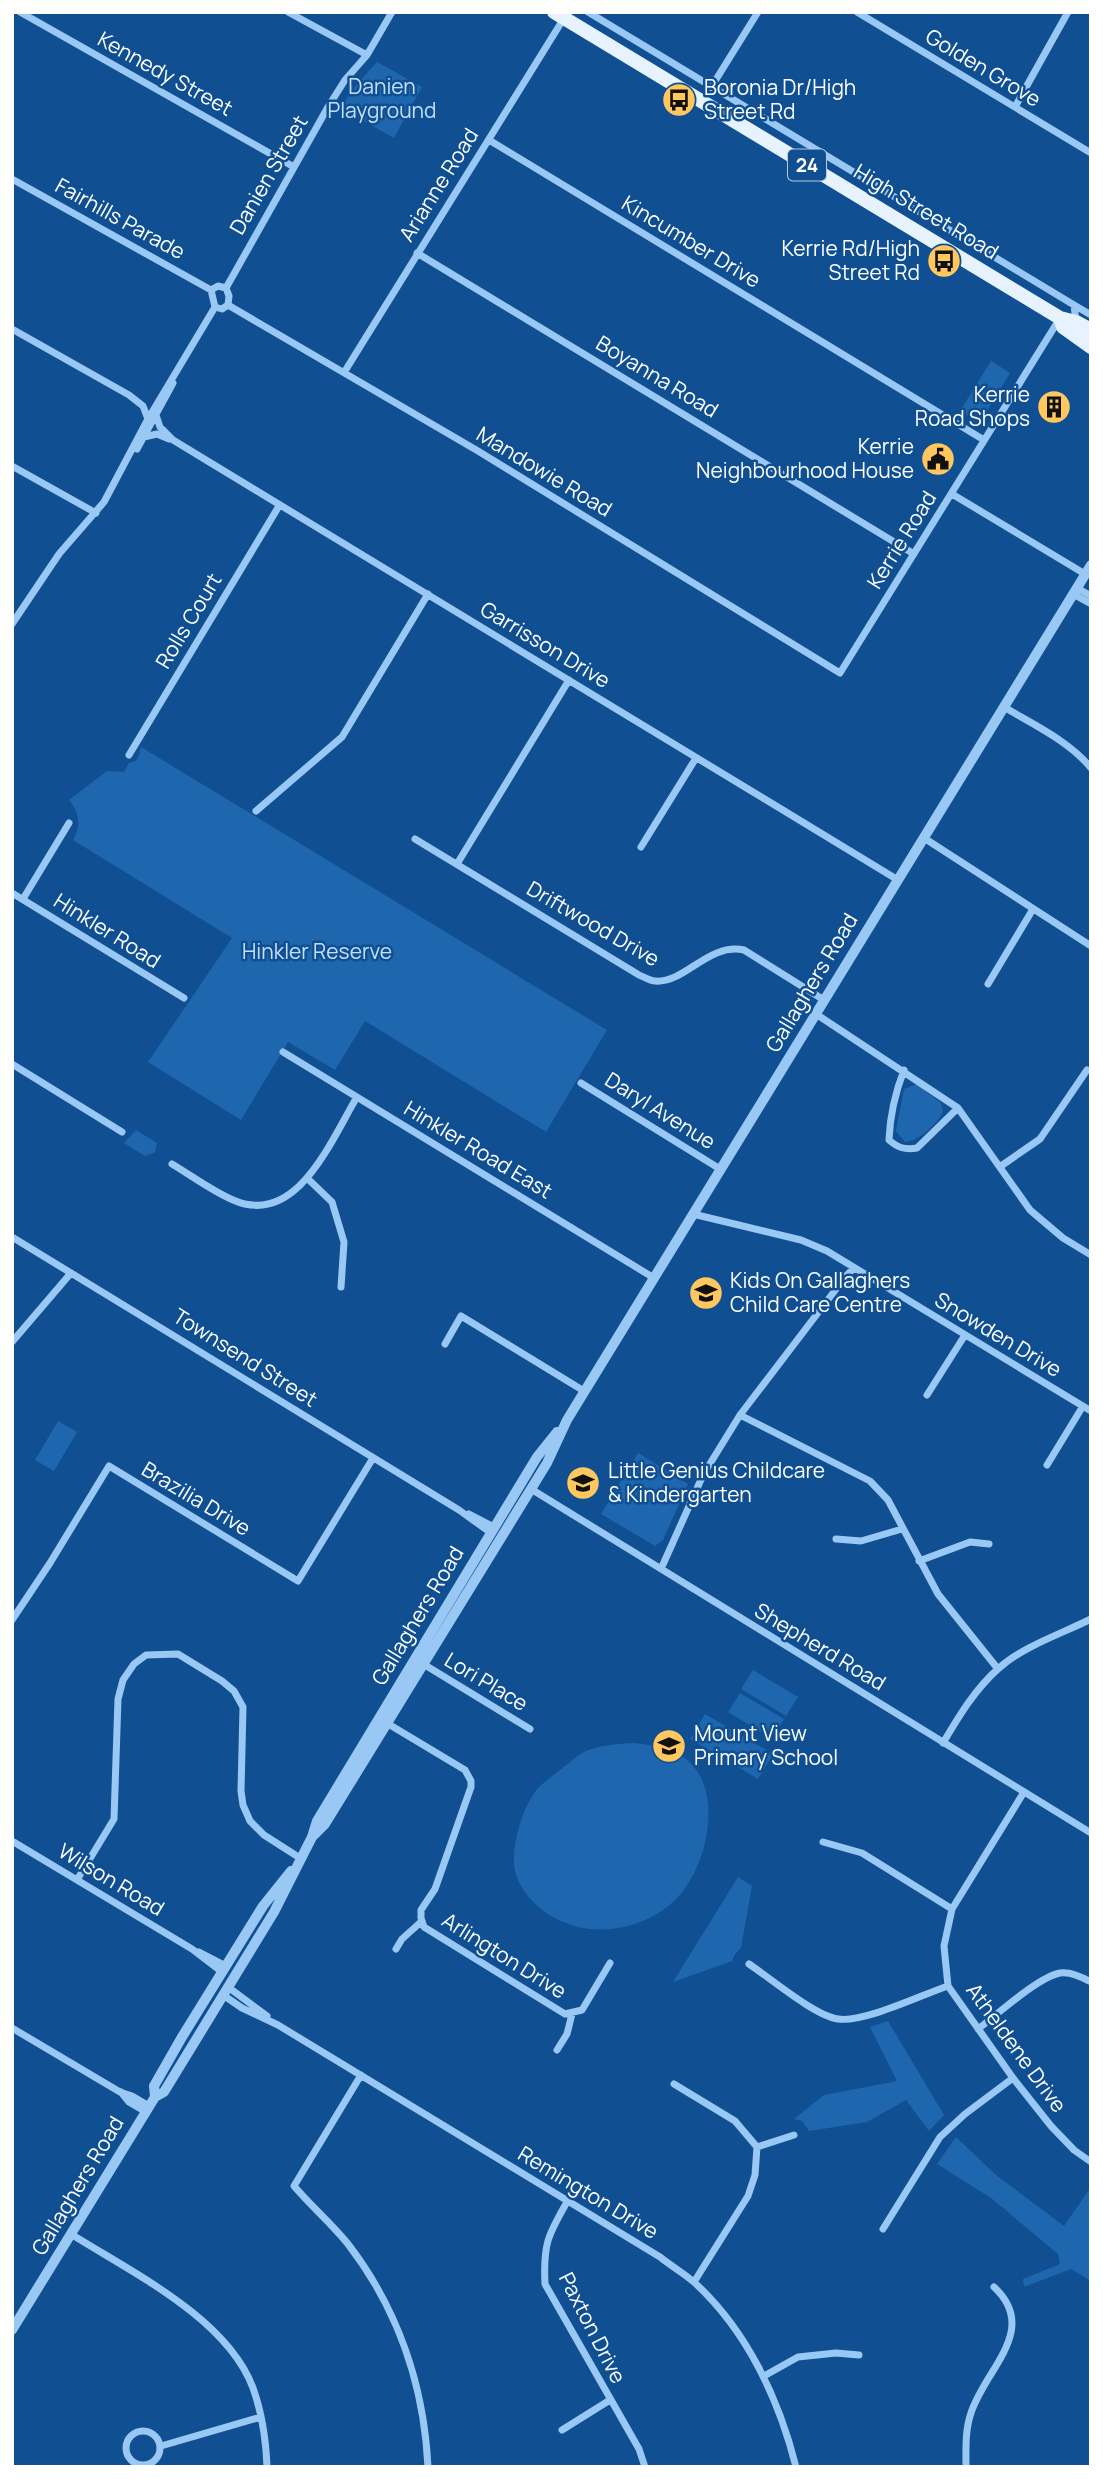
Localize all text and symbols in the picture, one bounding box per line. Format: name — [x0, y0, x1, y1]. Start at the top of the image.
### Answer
street label: Golden Grove — [921, 22, 1046, 113]
street label: Kennedy Street — [93, 24, 238, 122]
park label: Danien Playground — [328, 72, 436, 124]
place label: Boronia Dr/High Street Rd — [704, 73, 856, 125]
bus stop icon: Boronia Dr/High Street Rd — [660, 81, 698, 119]
street label: Danien Street — [223, 110, 314, 239]
street label: Arianne Road — [392, 123, 484, 246]
road number: 24 — [788, 150, 826, 181]
street label: High Street Road — [849, 157, 1004, 265]
street label: Fairhills Parade — [51, 171, 190, 265]
street label: Kincumber Drive — [617, 189, 766, 294]
place label: Kerrie Rd/High Street Rd — [782, 234, 920, 286]
bus stop icon: Kerrie Rd/High Street Rd — [925, 242, 963, 280]
street label: Boyanna Road — [591, 329, 724, 424]
place label: Kerrie Road Shops — [915, 380, 1030, 432]
building icon: Kerrie Road Shops — [1035, 388, 1073, 426]
street label: Mandowie Road — [472, 420, 617, 523]
place label: Kerrie Neighbourhood House — [696, 432, 914, 484]
public building icon: Kerrie Neighbourhood House — [919, 440, 957, 478]
street label: Kerrie Road — [860, 485, 942, 594]
street label: Rolls Court — [149, 568, 228, 673]
street label: Garrisson Drive — [475, 594, 616, 694]
street label: Driftwood Drive — [522, 874, 665, 972]
street label: Hinkler Road — [49, 886, 166, 974]
street label: Gallaghers Road — [759, 908, 864, 1057]
park label: Hinkler Reserve — [242, 937, 392, 965]
street label: Daryl Avenue — [600, 1065, 721, 1155]
street label: Hinkler Road East — [399, 1094, 558, 1204]
place label: Kids On Gallaghers Child Care Centre — [730, 1266, 910, 1318]
school or university icon: Kids On Gallaghers Child Care Centre — [687, 1274, 725, 1312]
street label: Snowden Drive — [930, 1285, 1067, 1383]
street label: Townsend Street — [168, 1302, 323, 1413]
street label: Brazilia Drive — [137, 1455, 256, 1542]
place label: Little Genius Childcare & Kindergarten — [608, 1456, 825, 1508]
school or university icon: Little Genius Childcare & Kindergarten — [564, 1464, 602, 1502]
street label: Gallaghers Road — [365, 1541, 470, 1690]
street label: Shepherd Road — [750, 1596, 891, 1696]
street label: Lori Place — [440, 1645, 533, 1717]
place label: Mount View Primary School — [694, 1719, 838, 1771]
school or university icon: Mount View Primary School — [650, 1727, 688, 1765]
street label: Wilson Road — [53, 1837, 170, 1922]
street label: Arlington Drive — [437, 1906, 572, 2005]
street label: Atheldene Drive — [960, 1977, 1073, 2118]
street label: Gallaghers Road — [25, 2111, 130, 2260]
street label: Remington Drive — [513, 2139, 664, 2245]
street label: Paxton Drive — [553, 2267, 633, 2388]

